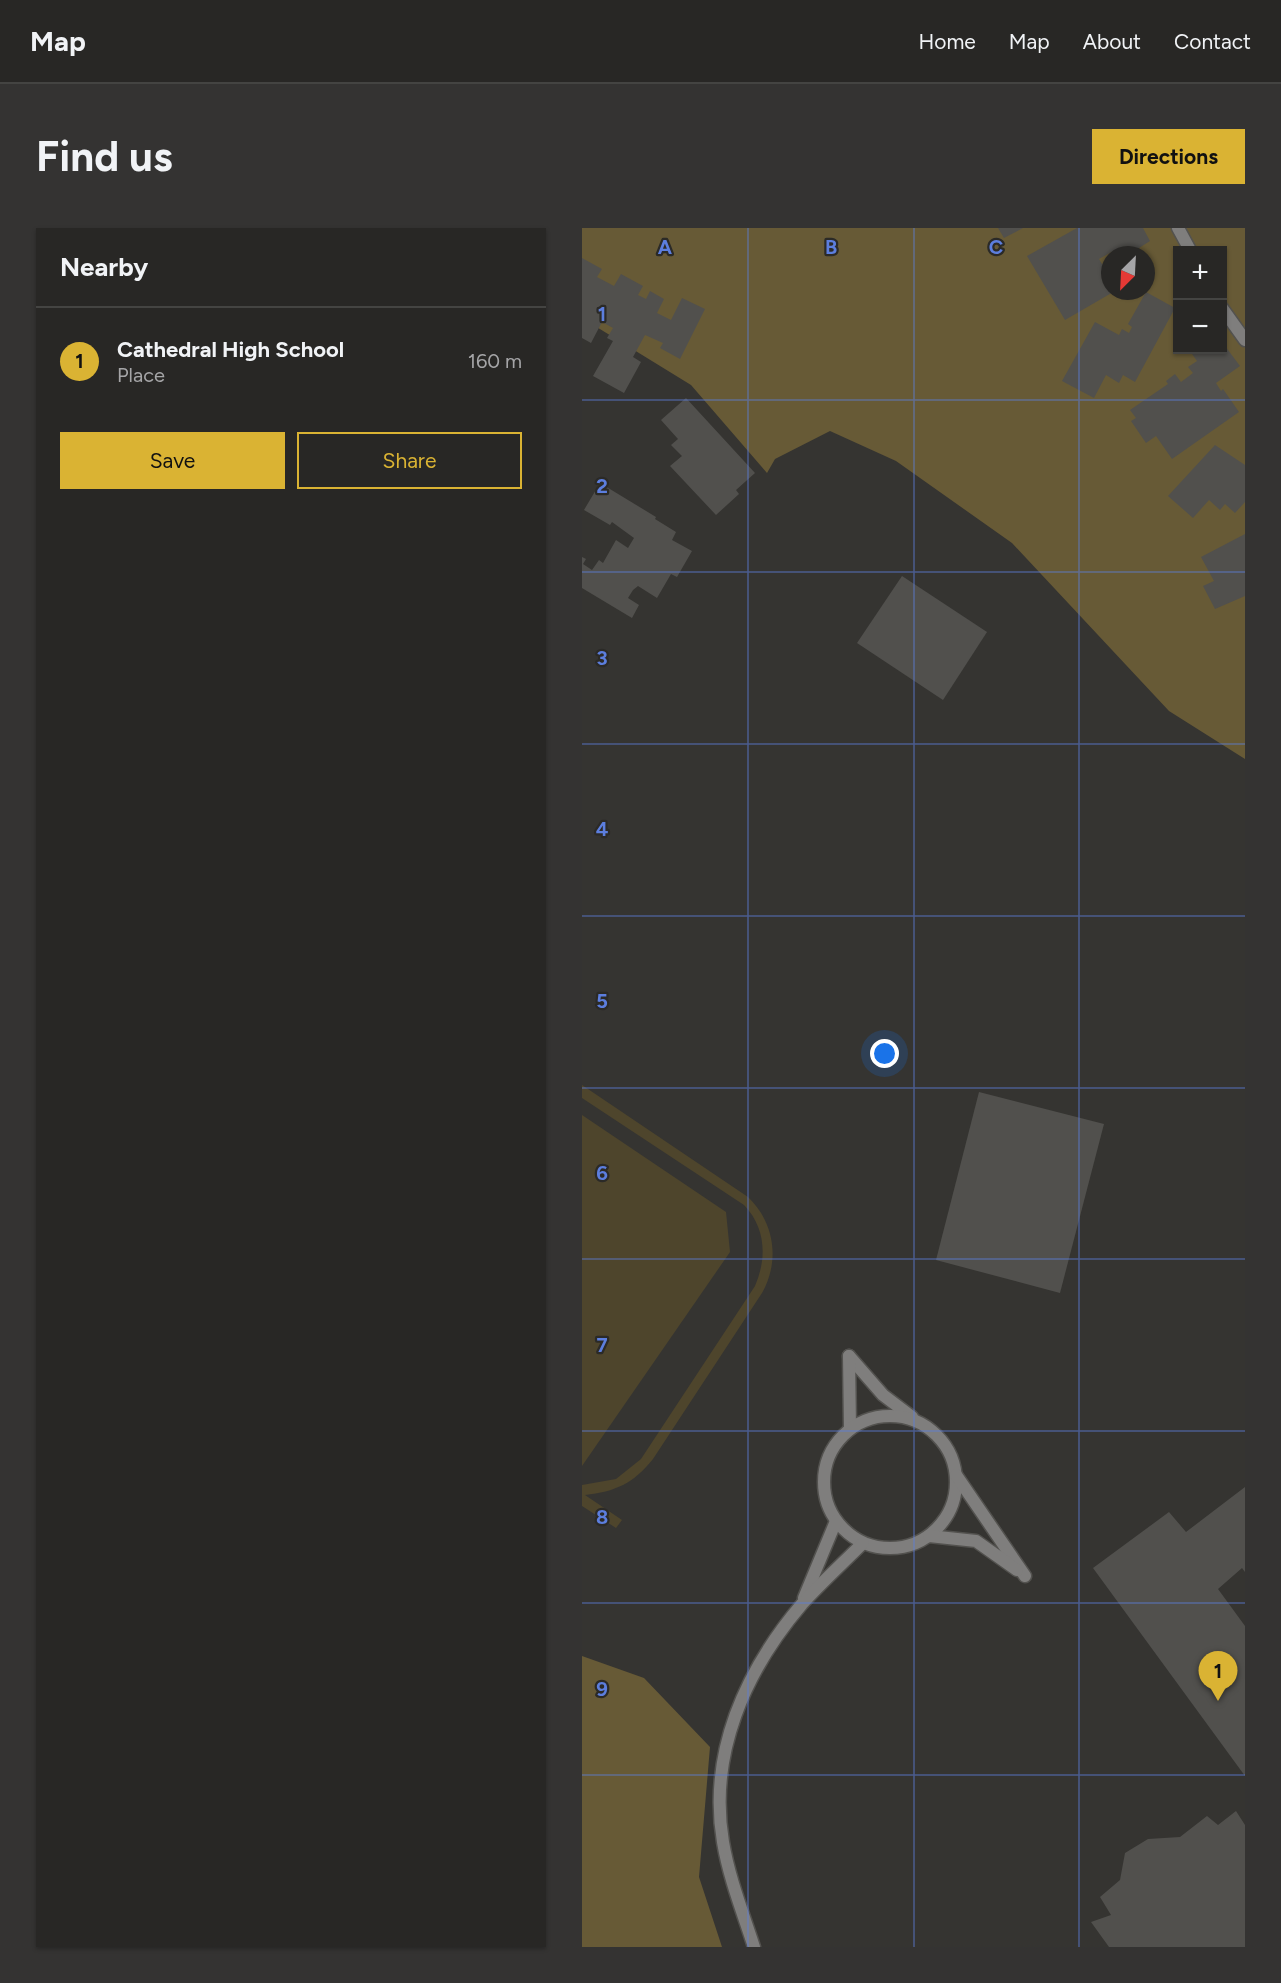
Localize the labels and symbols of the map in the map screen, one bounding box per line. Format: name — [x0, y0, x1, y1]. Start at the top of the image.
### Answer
text: A — [658, 235, 673, 259]
text: B — [825, 235, 837, 259]
text: C — [989, 235, 1003, 259]
north arrow — [1101, 246, 1155, 300]
text: 1 — [598, 302, 606, 326]
text: 2 — [596, 474, 608, 498]
text: 3 — [596, 646, 608, 670]
text: 4 — [596, 817, 609, 841]
text: 5 — [596, 989, 608, 1013]
your location — [870, 1039, 899, 1068]
text: 6 — [596, 1161, 608, 1185]
text: 7 — [596, 1333, 608, 1357]
text: 8 — [596, 1505, 608, 1529]
pin: 1 — [1198, 1652, 1238, 1701]
text: 9 — [596, 1677, 608, 1701]

